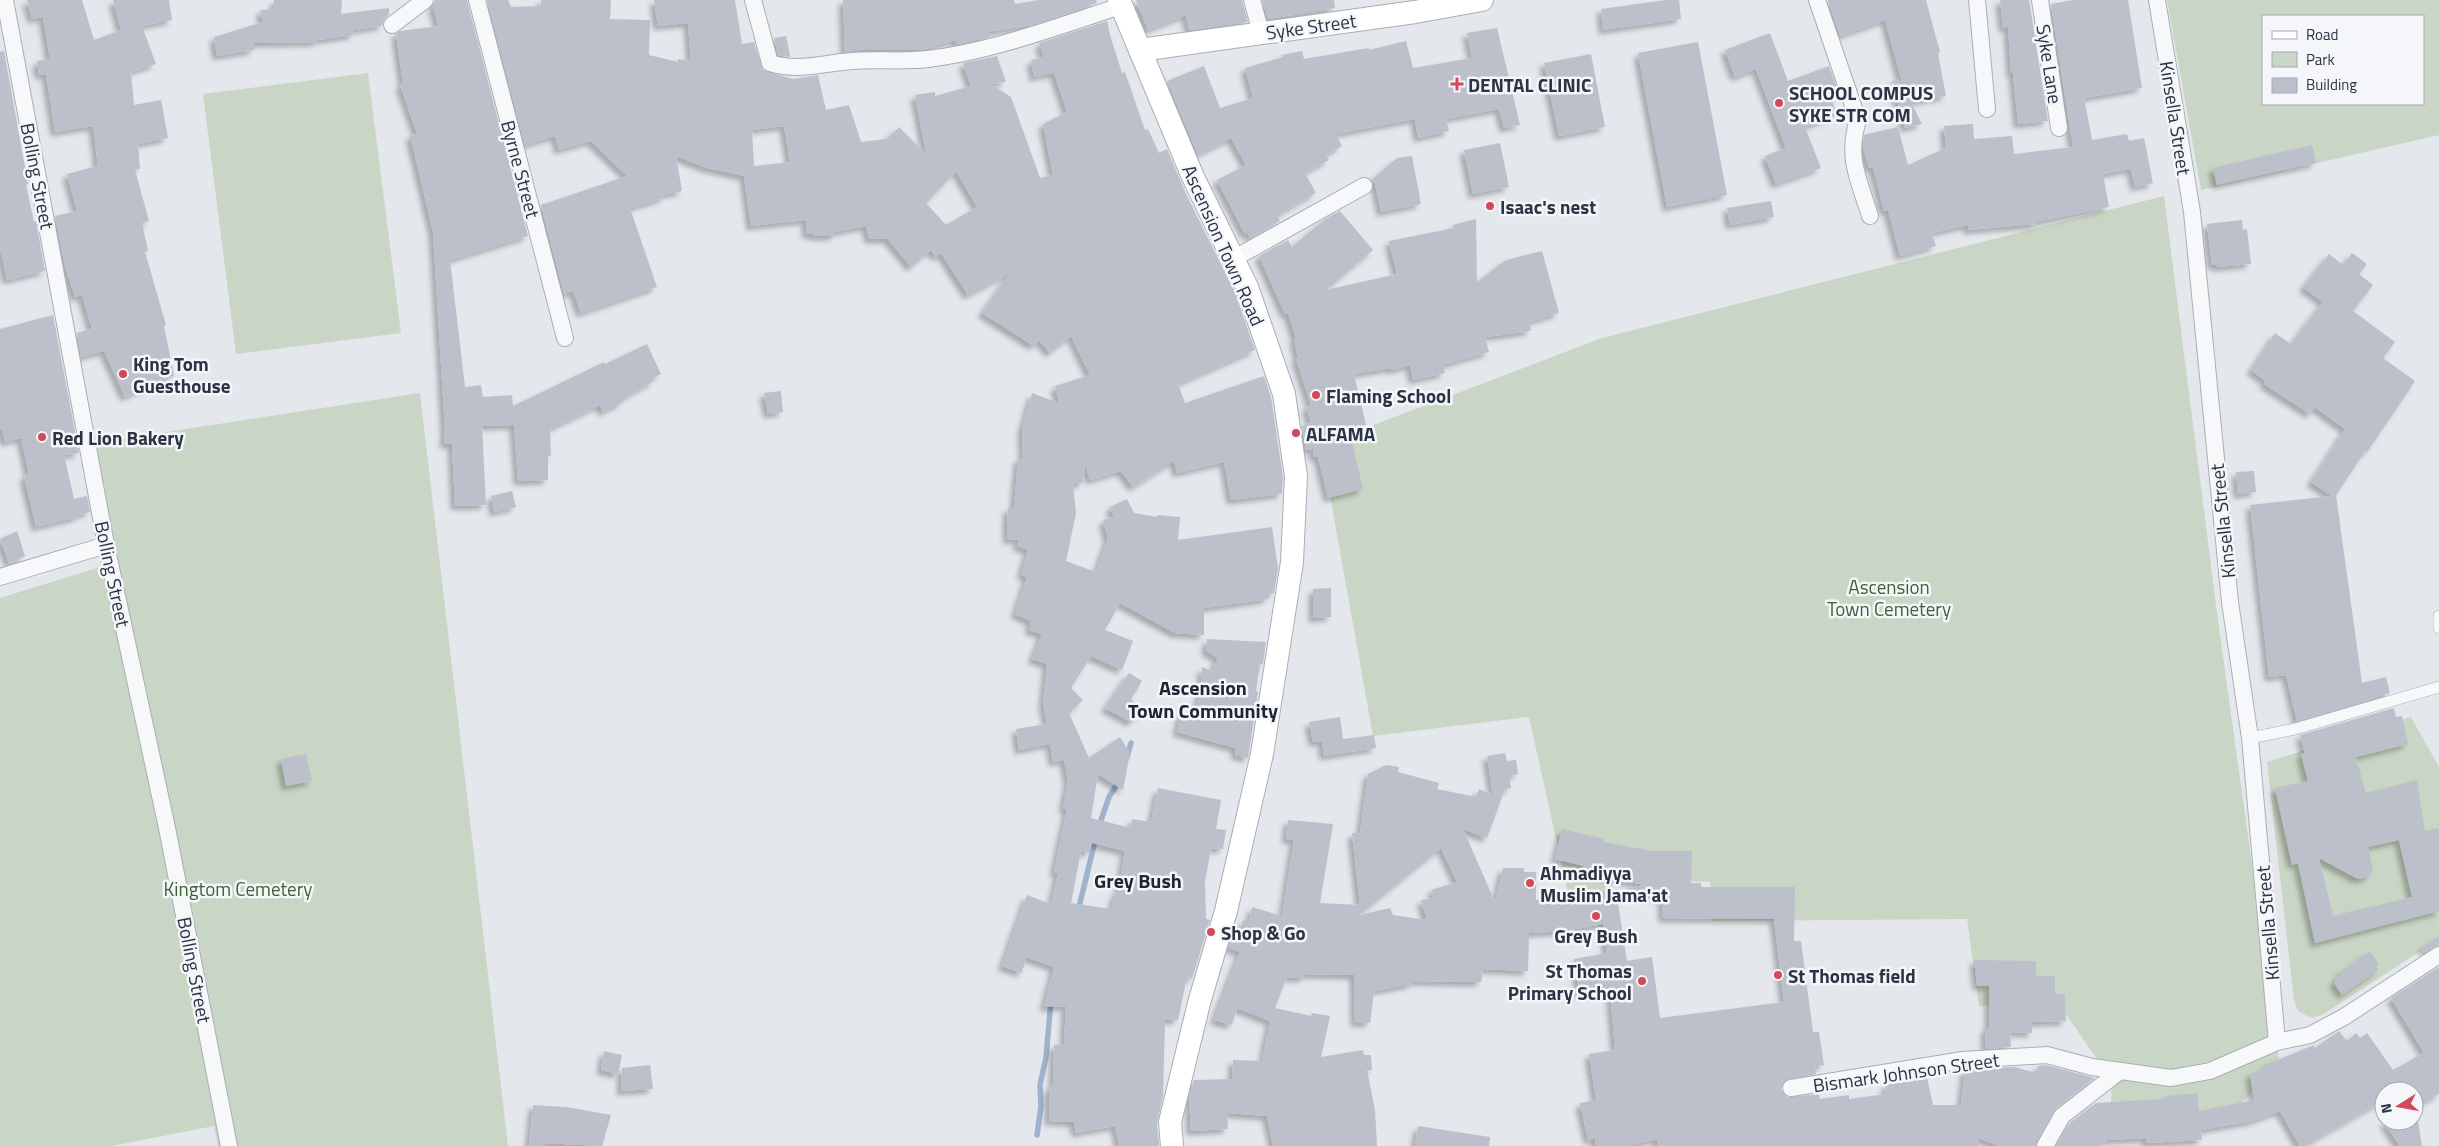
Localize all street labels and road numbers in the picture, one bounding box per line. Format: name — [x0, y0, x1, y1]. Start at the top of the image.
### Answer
street label: Syke Street — [1264, 5, 1358, 47]
street label: Syke Lane — [2029, 22, 2071, 106]
street label: Kinsella Street — [2153, 59, 2199, 177]
street label: Byrne Street — [494, 117, 548, 222]
street label: Bolling Street — [13, 120, 63, 232]
street label: Ascension Town Road — [1175, 160, 1273, 330]
street label: Kinsella Street — [2202, 462, 2242, 580]
street label: Bolling Street — [88, 518, 138, 630]
street label: Kinsella Street — [2248, 864, 2286, 982]
street label: Bolling Street — [170, 914, 220, 1026]
street label: Bismark Johnson Street — [1811, 1045, 2001, 1099]

